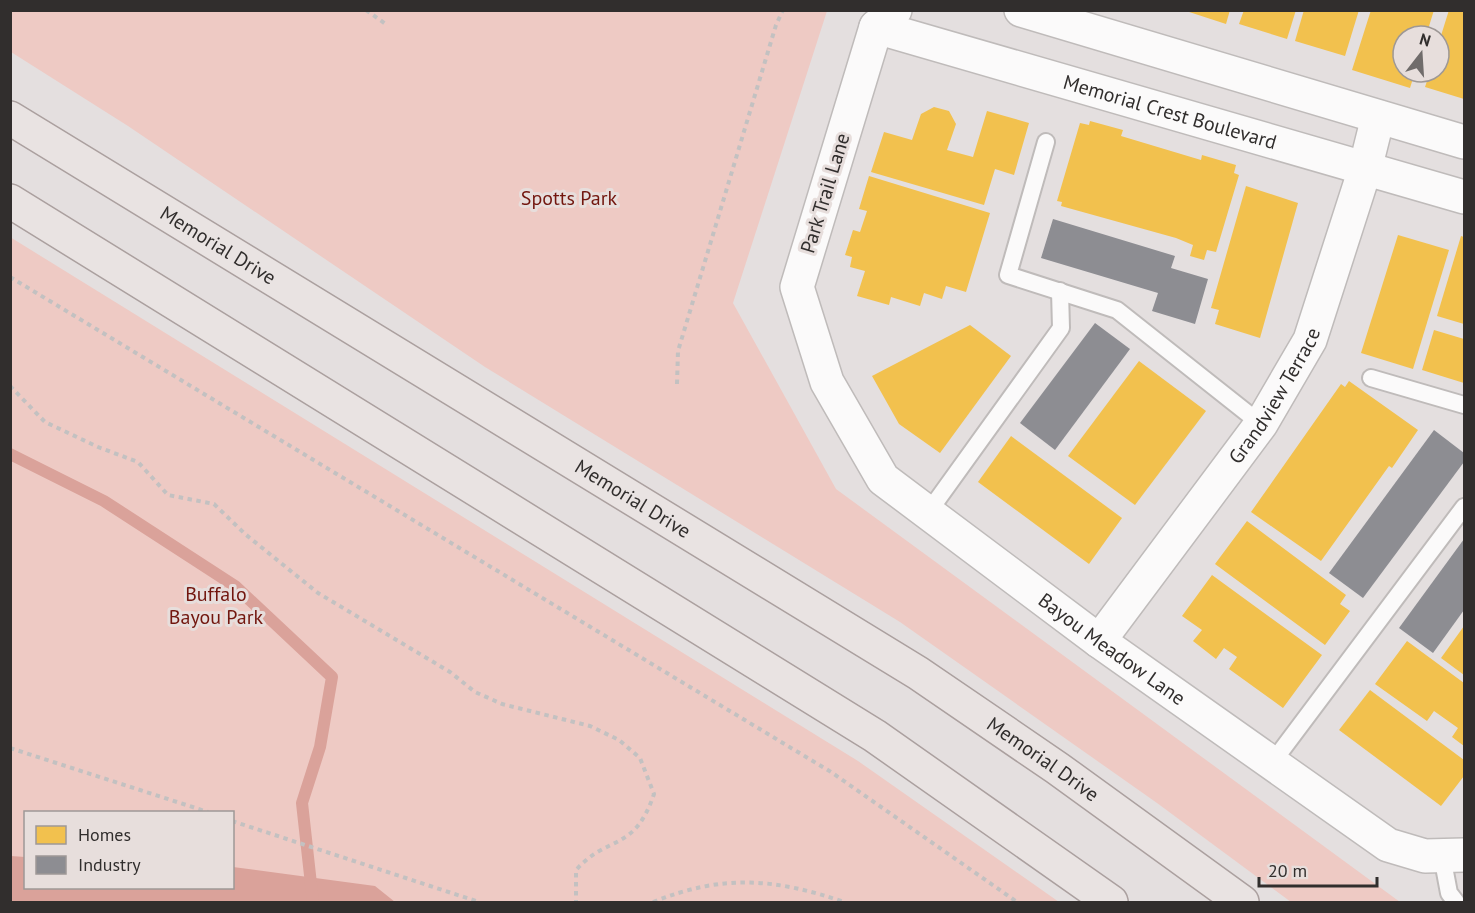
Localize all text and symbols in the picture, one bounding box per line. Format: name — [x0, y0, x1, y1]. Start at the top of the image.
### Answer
north arrow — [1391, 24, 1451, 84]
text: N — [1417, 29, 1433, 51]
street label: Memorial Crest Boulevard — [1060, 69, 1280, 155]
street label: Park Trail Lane — [794, 130, 856, 256]
park label: Spotts Park — [521, 185, 618, 211]
street label: Memorial Drive — [155, 200, 281, 291]
street label: Grandview Terrace — [1223, 325, 1326, 469]
street label: Memorial Drive — [570, 453, 696, 544]
park label: Buffalo Bayou Park — [169, 581, 264, 630]
street label: Bayou Meadow Lane — [1033, 587, 1190, 711]
street label: Memorial Drive — [982, 711, 1104, 807]
legend — [24, 811, 234, 889]
text: Homes — [78, 823, 131, 846]
scale bar — [1259, 850, 1378, 888]
text: Industry — [78, 853, 141, 876]
text: 20 m — [1268, 859, 1307, 882]

